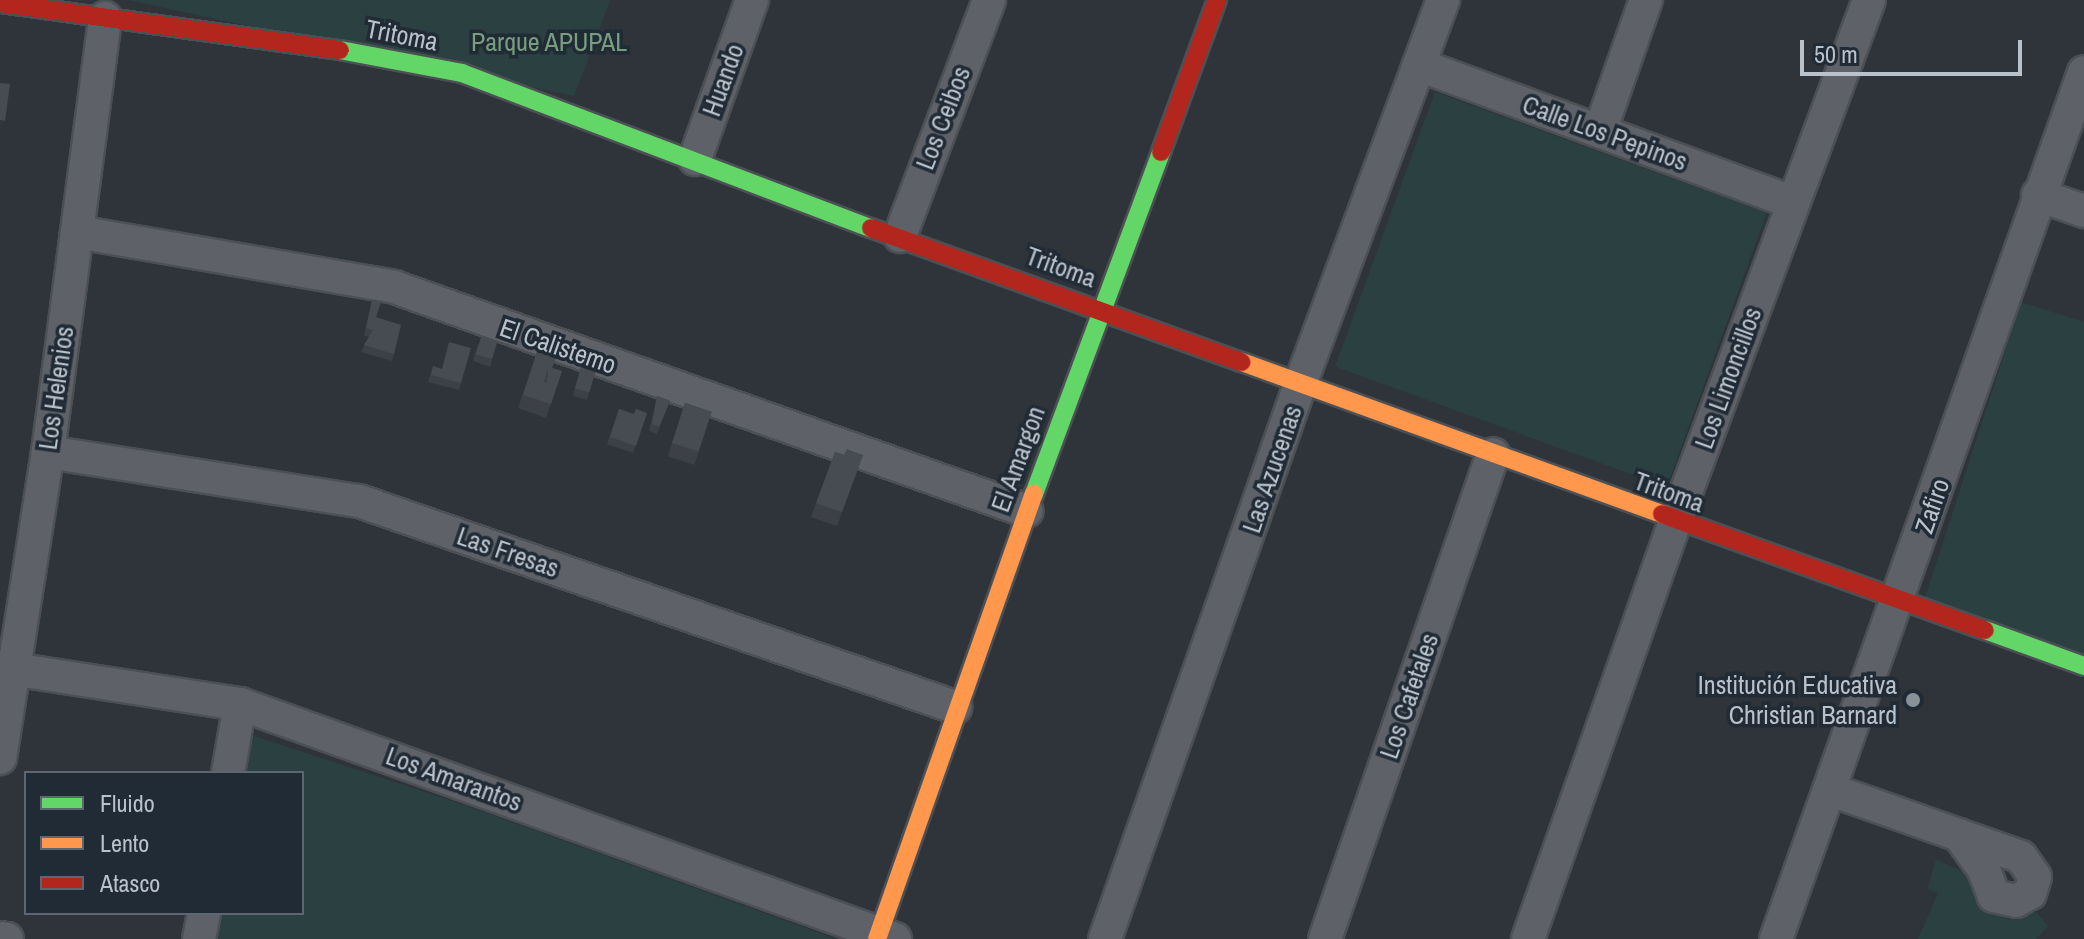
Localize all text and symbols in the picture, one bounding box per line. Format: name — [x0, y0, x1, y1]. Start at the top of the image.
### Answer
street label: Tritoma — [363, 13, 441, 57]
scale bar — [1804, 24, 2026, 74]
park label: Parque APUPAL — [470, 26, 628, 58]
text: 50 m — [1814, 38, 1858, 70]
street label: Huando — [696, 40, 750, 120]
street label: Los Ceibos — [909, 62, 977, 174]
street label: Calle Los Pepinos — [1518, 89, 1692, 177]
street label: Tritoma — [1022, 240, 1100, 294]
street label: Los Limoncillos — [1688, 303, 1768, 453]
street label: El Calistemo — [496, 312, 620, 380]
street label: Los Helenios — [32, 324, 80, 452]
street label: El Amargon — [984, 401, 1052, 517]
street label: Las Azucenas — [1235, 401, 1309, 537]
street label: Tritoma — [1630, 465, 1708, 519]
street label: Zafiro — [1908, 475, 1956, 537]
street label: Las Fresas — [453, 520, 563, 584]
street label: Los Cafetales — [1373, 629, 1445, 763]
place label: Institución Educativa Christian Barnard — [1698, 669, 1897, 730]
marker: Institución Educativa Christian Barnard — [1904, 691, 1922, 709]
street label: Los Amarantos — [381, 740, 527, 818]
legend — [24, 771, 304, 915]
text: Fluido — [100, 787, 155, 819]
text: Lento — [100, 827, 149, 859]
text: Atasco — [100, 867, 160, 899]

